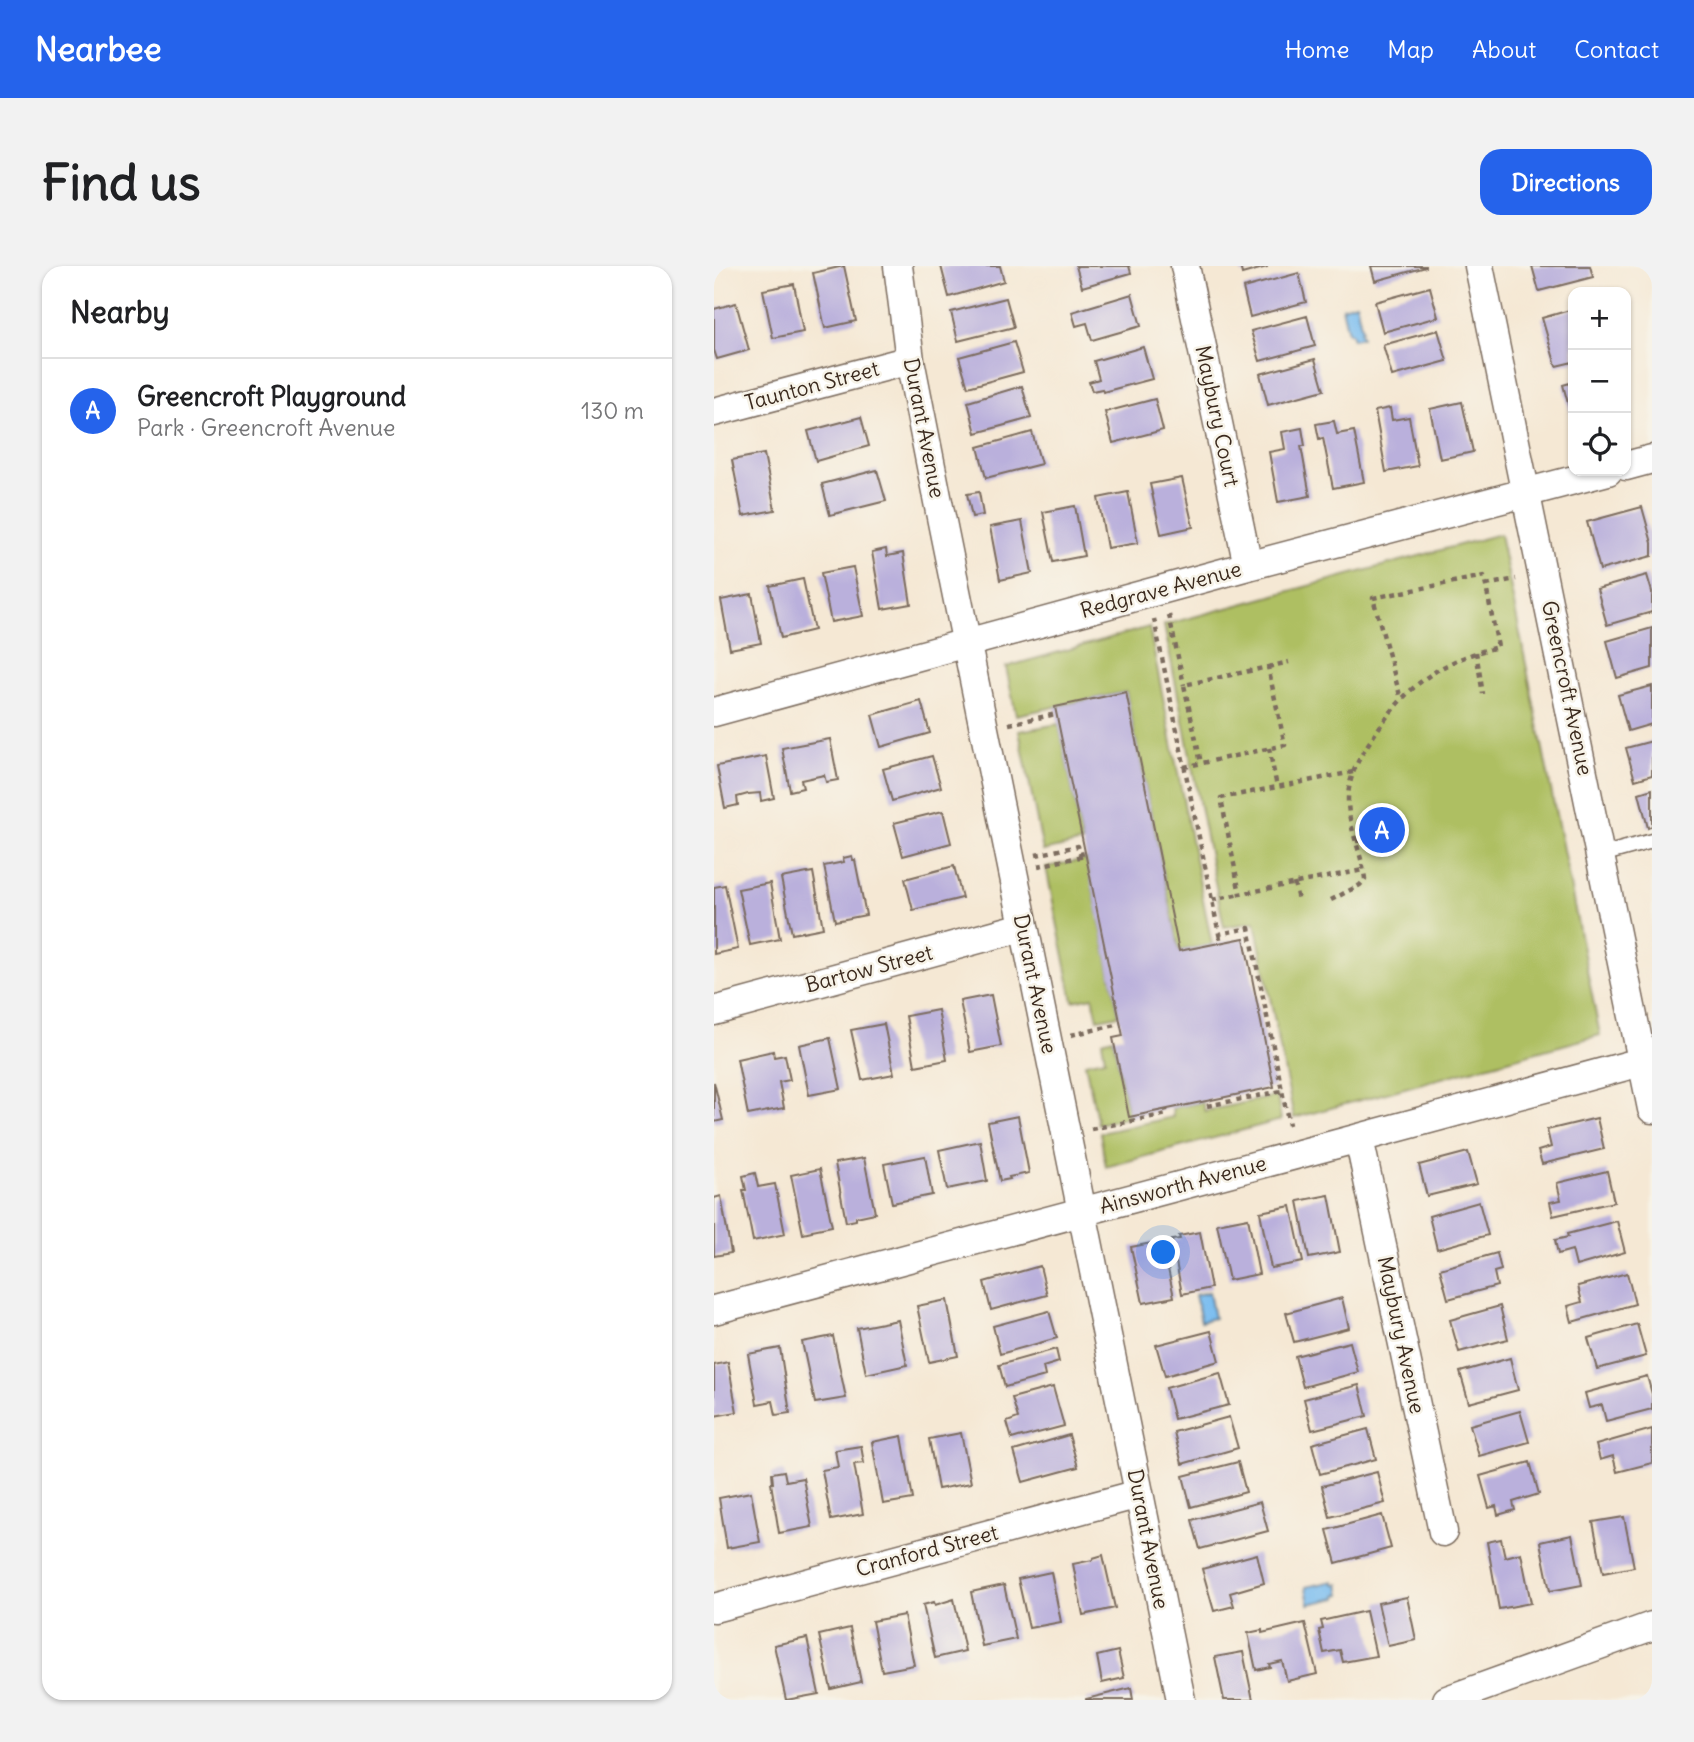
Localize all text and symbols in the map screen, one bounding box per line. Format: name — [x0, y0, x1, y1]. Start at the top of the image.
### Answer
text: Nearbee — [35, 28, 161, 70]
text: Home — [1285, 34, 1349, 64]
text: Map — [1387, 34, 1434, 64]
text: About — [1472, 34, 1536, 64]
text: Contact — [1574, 34, 1659, 64]
button: Directions — [1480, 149, 1652, 215]
text: Find us — [42, 152, 200, 213]
map controls — [1568, 287, 1631, 476]
button: + — [1568, 287, 1631, 350]
text: Nearby — [70, 293, 170, 331]
street label: Maybury Court — [1189, 343, 1246, 489]
button: − — [1568, 350, 1631, 413]
street label: Taunton Street — [742, 355, 882, 416]
street label: Durant Avenue — [898, 356, 951, 500]
text: Greencroft Playground — [137, 380, 406, 413]
text: A — [86, 396, 100, 425]
text: 130 m — [581, 396, 644, 425]
text: Park · Greencroft Avenue — [137, 413, 396, 442]
button: locate — [1568, 413, 1631, 476]
street label: Redgrave Avenue — [1077, 555, 1244, 624]
street label: Greencroft Avenue — [1536, 598, 1599, 778]
pin: A — [1359, 804, 1405, 856]
street label: Durant Avenue — [1008, 912, 1063, 1056]
street label: Bartow Street — [802, 939, 936, 998]
street label: Ainsworth Avenue — [1097, 1149, 1269, 1220]
your location — [1146, 1235, 1180, 1269]
street label: Maybury Avenue — [1372, 1254, 1431, 1416]
street label: Durant Avenue — [1122, 1467, 1175, 1611]
street label: Cranford Street — [853, 1519, 1001, 1582]

